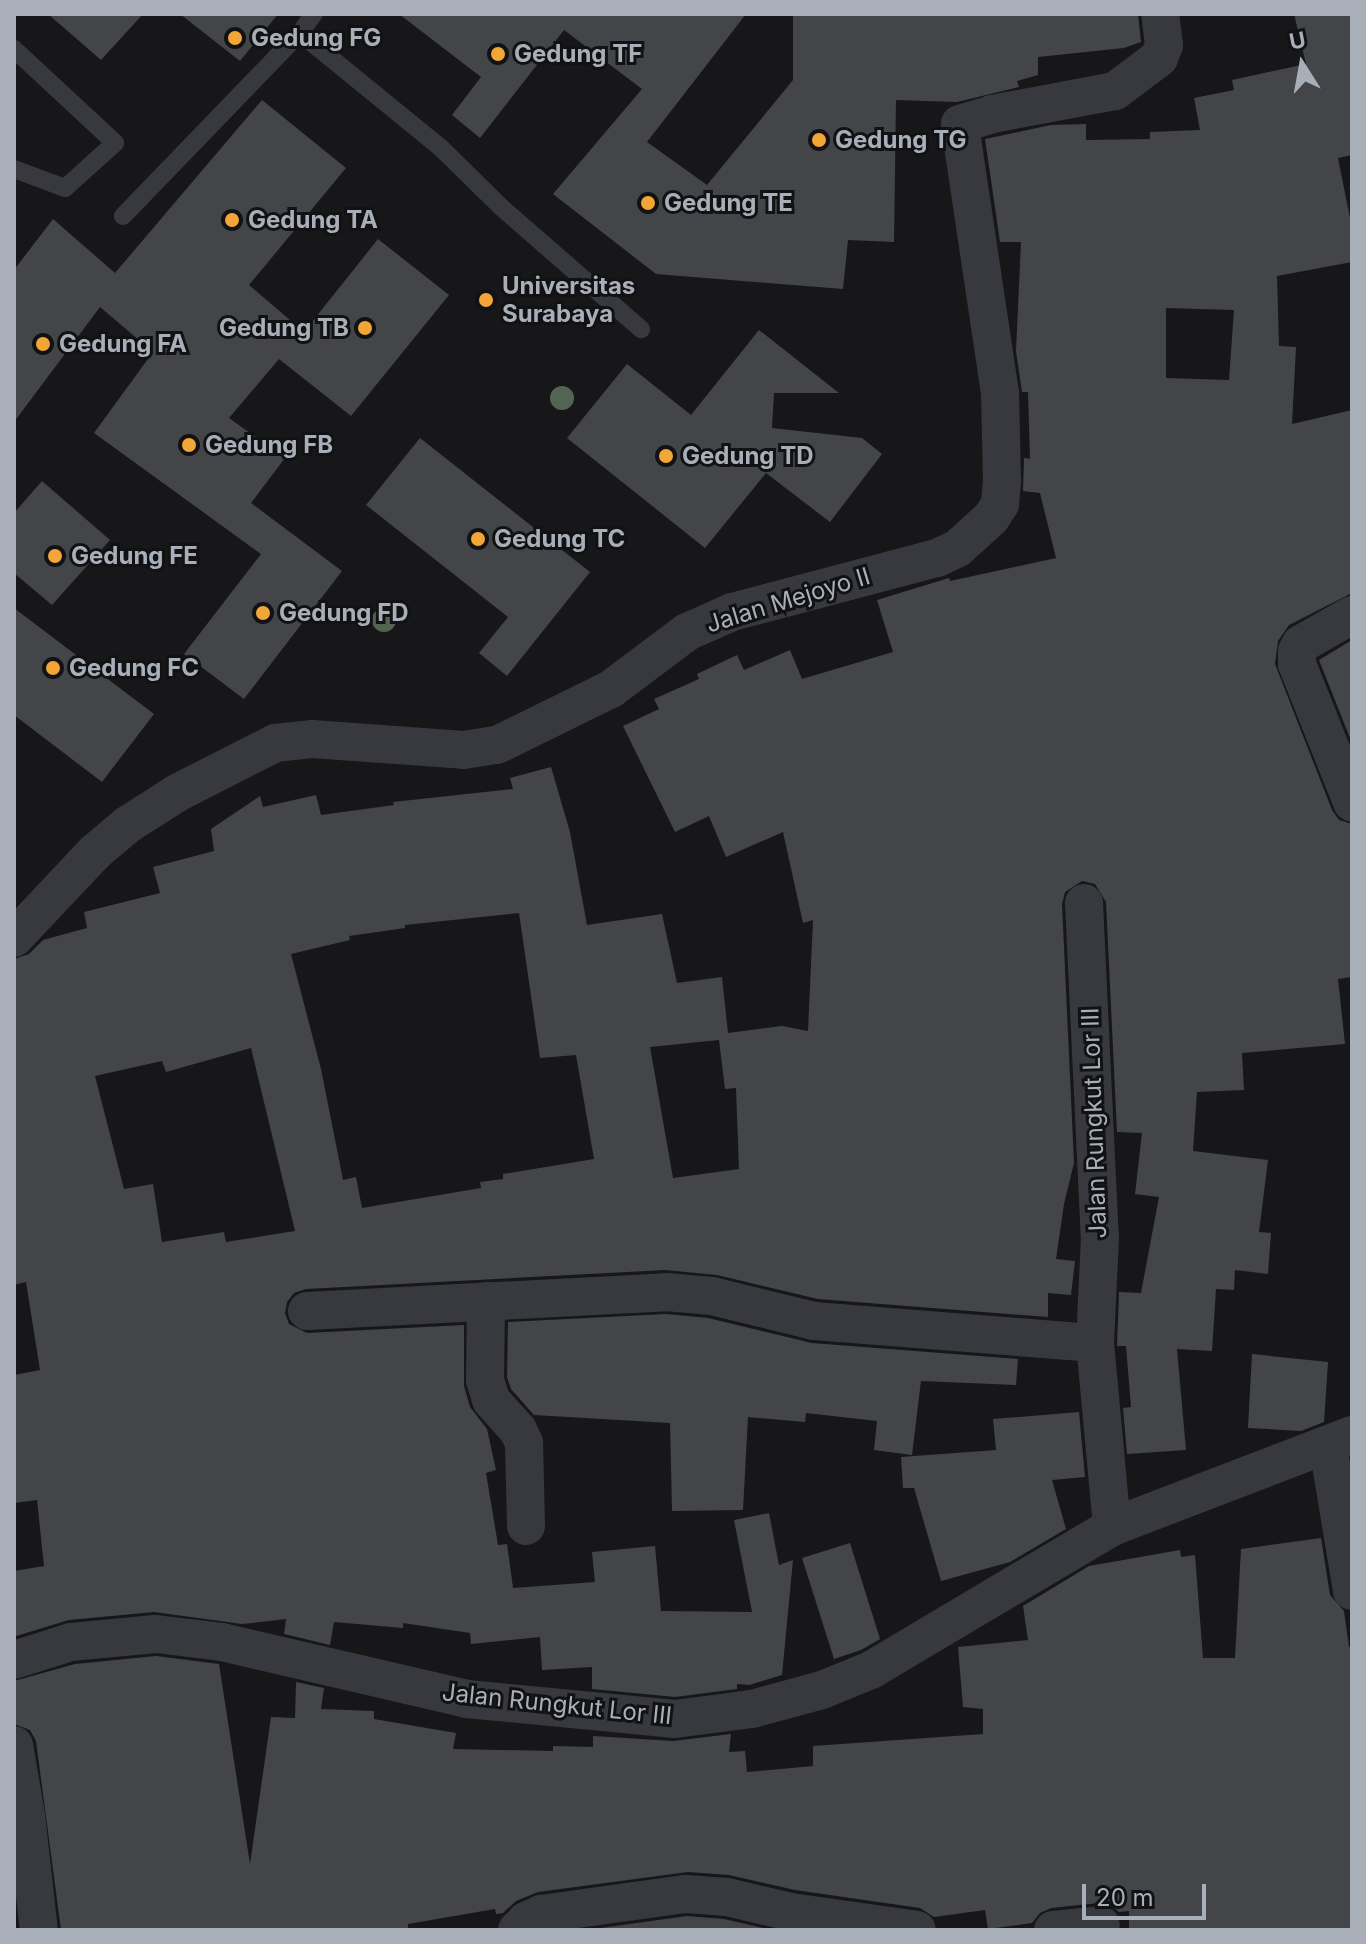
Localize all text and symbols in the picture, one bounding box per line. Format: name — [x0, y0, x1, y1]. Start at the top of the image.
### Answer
place label: Gedung FG — [251, 24, 381, 52]
north arrow — [1262, 24, 1342, 104]
text: U — [1287, 26, 1308, 55]
marker: Gedung FG — [226, 29, 244, 47]
place label: Gedung TF — [514, 40, 642, 68]
marker: Gedung TF — [489, 45, 507, 63]
place label: Gedung TG — [835, 126, 966, 154]
marker: Gedung TG — [810, 131, 828, 149]
place label: Gedung TE — [664, 189, 793, 217]
marker: Gedung TE — [639, 194, 657, 212]
place label: Gedung TA — [248, 206, 378, 234]
marker: Gedung TA — [223, 211, 241, 229]
place label: Universitas Surabaya — [502, 272, 635, 328]
marker: Universitas Surabaya — [477, 291, 495, 309]
place label: Gedung TB — [219, 314, 349, 342]
marker: Gedung TB — [356, 319, 374, 337]
place label: Gedung FA — [59, 330, 187, 358]
marker: Gedung FA — [34, 335, 52, 353]
place label: Gedung FB — [205, 431, 333, 459]
marker: Gedung FB — [180, 436, 198, 454]
place label: Gedung TD — [682, 442, 814, 470]
marker: Gedung TD — [657, 447, 675, 465]
place label: Gedung TC — [494, 525, 625, 553]
marker: Gedung TC — [469, 530, 487, 548]
place label: Gedung FE — [71, 542, 198, 570]
marker: Gedung FE — [46, 547, 64, 565]
street label: Jalan Mejoyo II — [703, 561, 873, 639]
place label: Gedung FD — [279, 599, 409, 627]
marker: Gedung FD — [254, 604, 272, 622]
place label: Gedung FC — [69, 654, 199, 682]
marker: Gedung FC — [44, 659, 62, 677]
street label: Jalan Rungkut Lor III — [1076, 1007, 1112, 1239]
street label: Jalan Rungkut Lor III — [441, 1678, 673, 1730]
scale bar — [1086, 1868, 1210, 1918]
text: 20 m — [1096, 1883, 1154, 1912]

